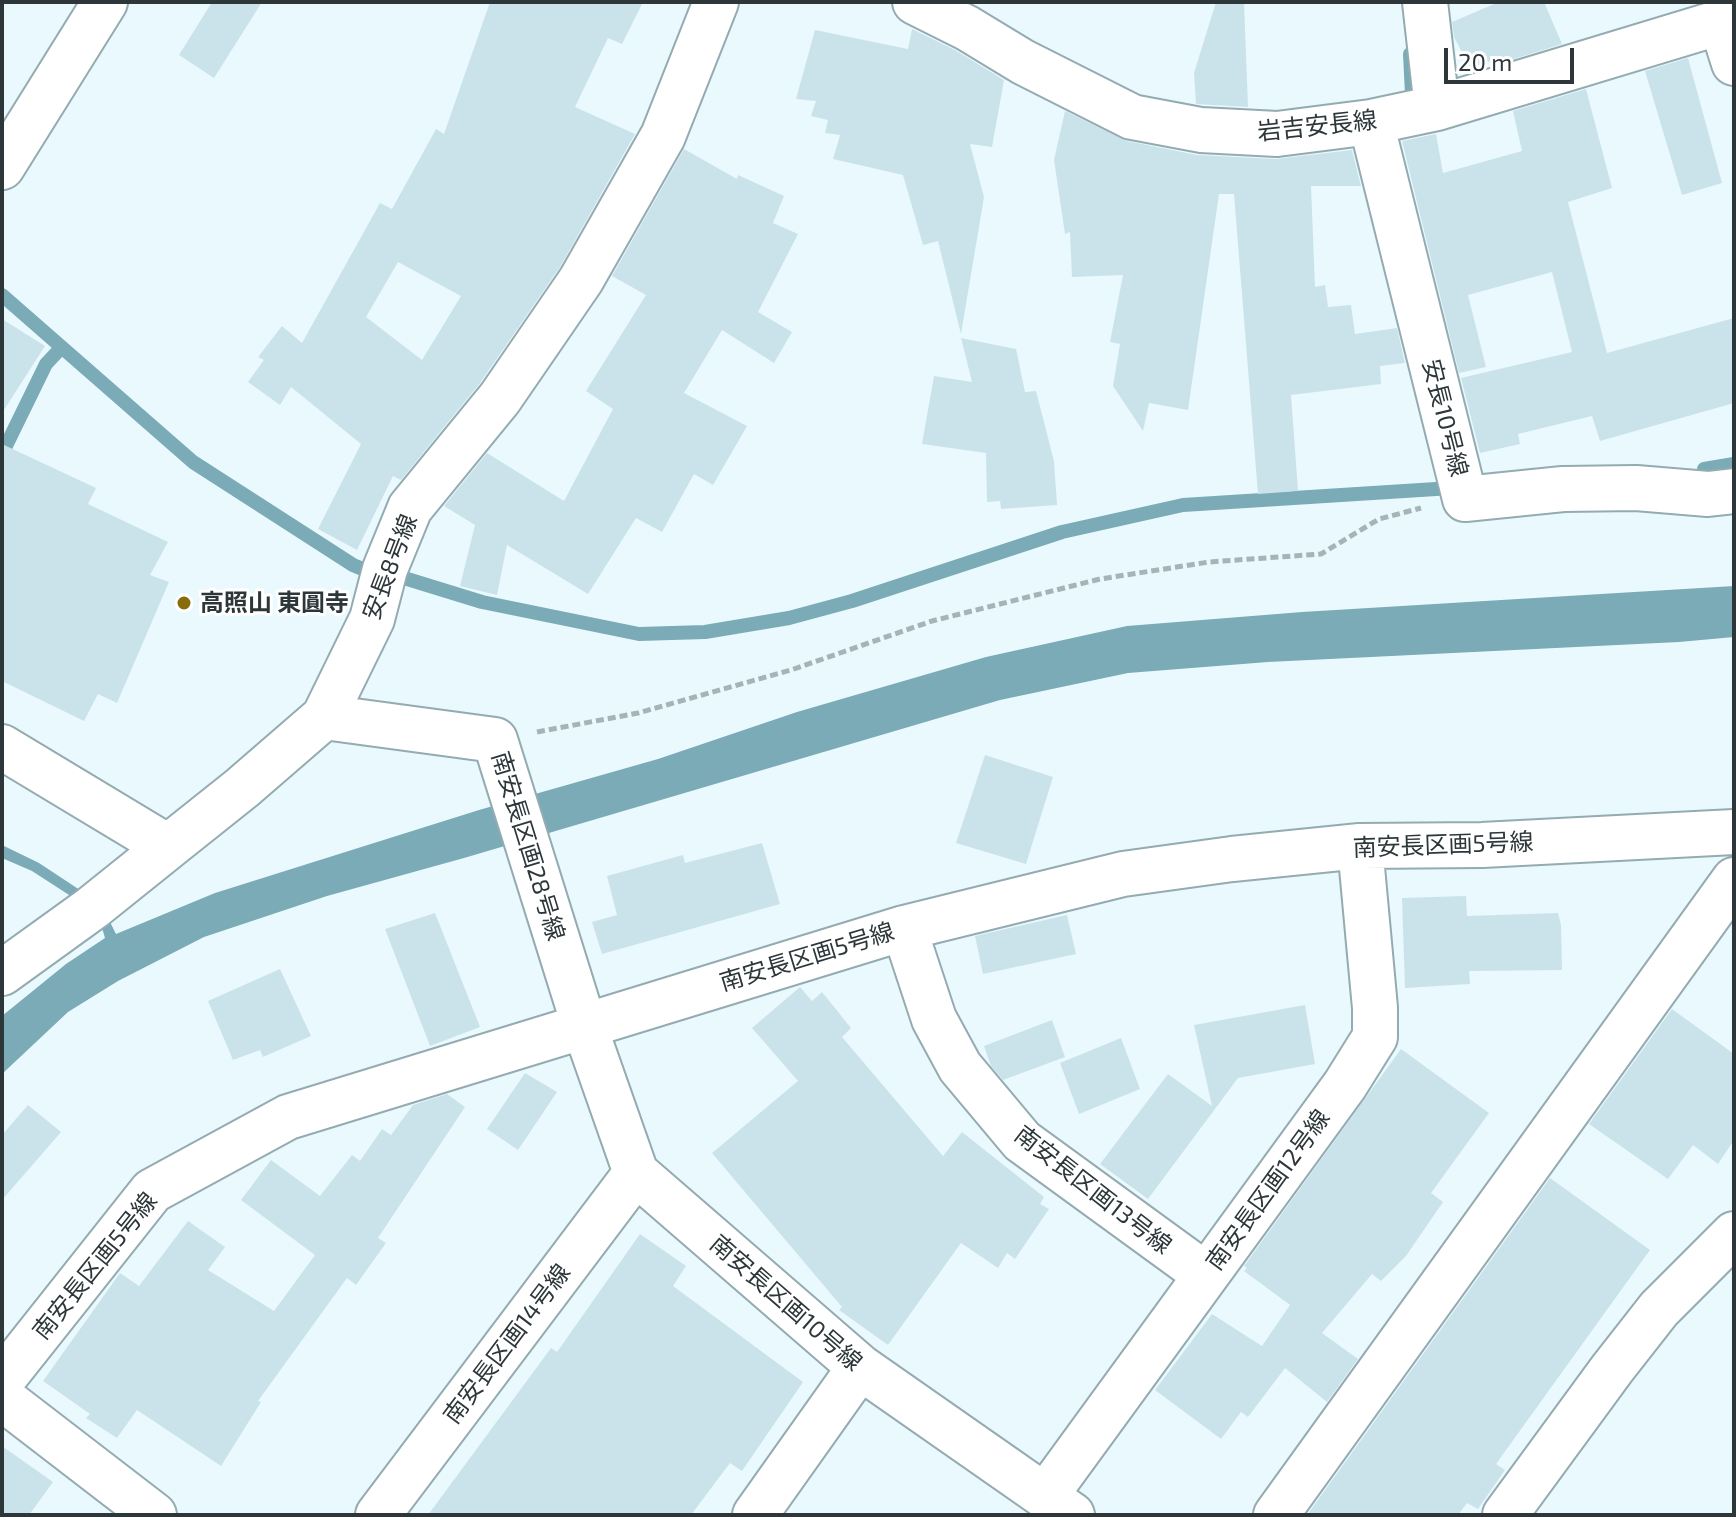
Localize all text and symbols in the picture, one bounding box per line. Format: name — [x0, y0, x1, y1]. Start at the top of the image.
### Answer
scale bar — [1448, 32, 1578, 82]
text: 20 m — [1458, 47, 1512, 76]
street label: 岩吉安長線 — [1256, 105, 1378, 147]
street label: 安長10号線 — [1417, 356, 1473, 480]
street label: 安長8号線 — [357, 510, 423, 624]
place label: 高照山 東圓寺 — [200, 589, 349, 617]
marker: 高照山 東圓寺 — [175, 594, 193, 612]
street label: 南安長区画28号線 — [486, 748, 570, 944]
street label: 南安長区画5号線 — [1352, 827, 1534, 863]
street label: 南安長区画5号線 — [716, 917, 898, 997]
street label: 南安長区画12号線 — [1200, 1104, 1336, 1276]
street label: 南安長区画13号線 — [1009, 1120, 1177, 1260]
street label: 南安長区画5号線 — [27, 1187, 163, 1345]
street label: 南安長区画10号線 — [704, 1229, 868, 1377]
street label: 南安長区画14号線 — [438, 1259, 576, 1429]

